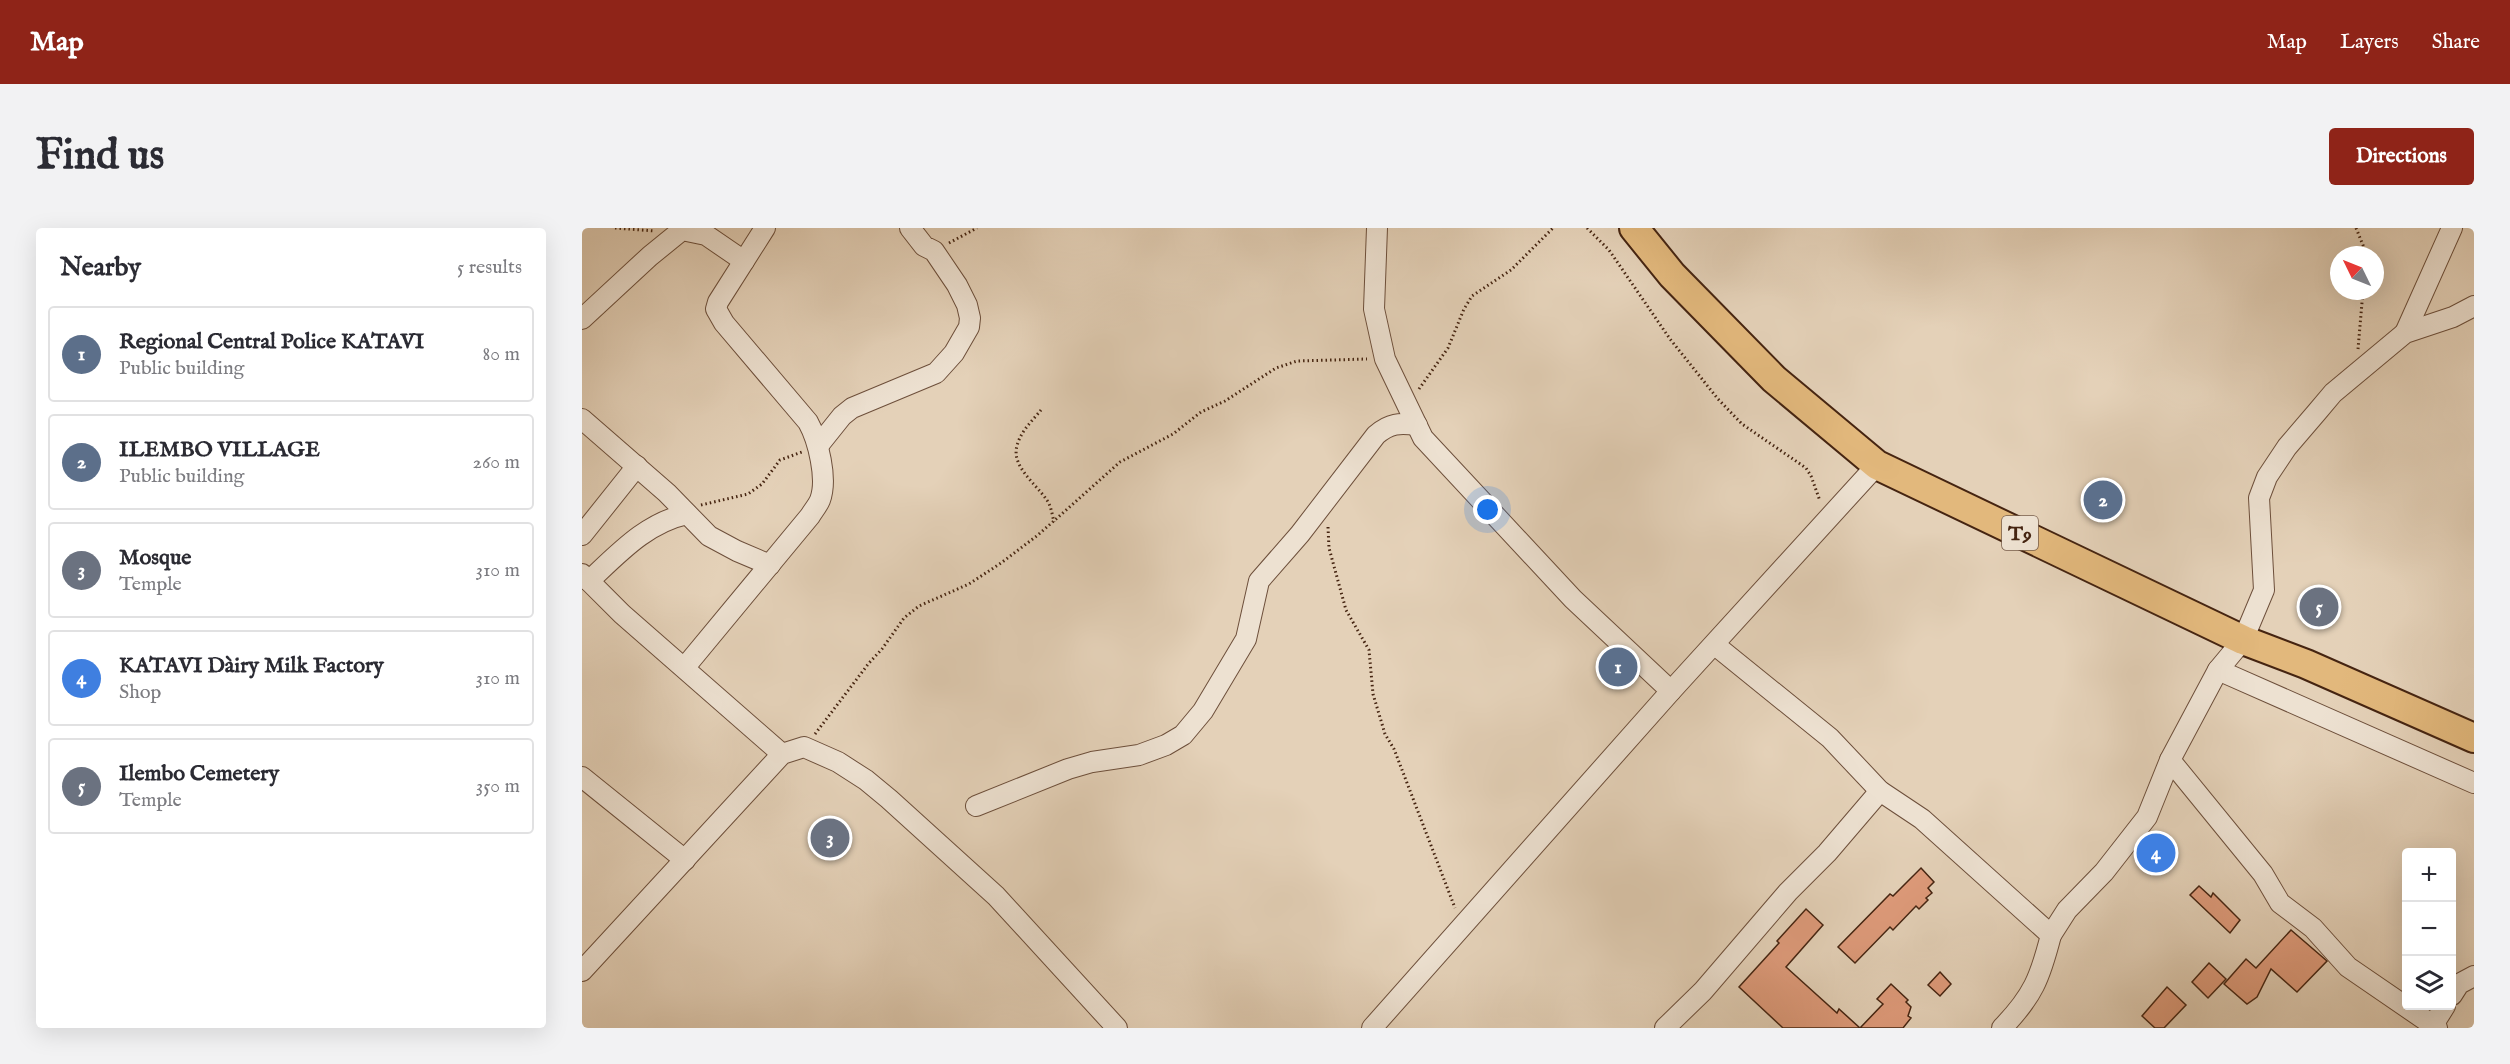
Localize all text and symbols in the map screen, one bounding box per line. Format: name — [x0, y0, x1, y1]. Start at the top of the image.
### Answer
text: Map — [30, 25, 84, 60]
text: Map — [2267, 29, 2307, 56]
text: Layers — [2340, 29, 2399, 56]
text: Share — [2432, 29, 2480, 56]
button: Directions — [2329, 128, 2474, 185]
text: Find us — [36, 130, 164, 183]
north arrow — [2330, 246, 2384, 300]
text: Nearby — [60, 251, 141, 284]
text: 5 results — [457, 255, 522, 280]
text: Regional Central Police KATAVI — [119, 328, 424, 356]
text: 1 — [78, 342, 85, 367]
text: 80 m — [483, 342, 520, 367]
text: Public building — [119, 356, 244, 381]
text: ILEMBO VILLAGE — [119, 436, 320, 464]
text: 2 — [77, 450, 86, 475]
text: 260 m — [473, 450, 520, 475]
text: Public building — [119, 464, 244, 489]
pin: 2 — [2084, 478, 2122, 522]
your location — [1473, 495, 1502, 524]
road number: T9 — [2002, 516, 2038, 550]
text: Mosque — [119, 544, 191, 572]
text: 3 — [78, 558, 85, 583]
text: 310 m — [476, 558, 520, 583]
text: Temple — [119, 572, 182, 597]
pin: 5 — [2300, 584, 2338, 629]
pin: 1 — [1598, 644, 1638, 690]
text: KATAVI Dàiry Milk Factory — [119, 652, 384, 680]
text: 4 — [77, 666, 86, 691]
text: 310 m — [476, 666, 520, 691]
text: Shop — [119, 680, 161, 705]
text: Ilembo Cemetery — [119, 760, 279, 788]
text: 5 — [78, 774, 85, 799]
text: 350 m — [476, 774, 520, 799]
text: Temple — [119, 788, 182, 813]
pin: 3 — [810, 816, 850, 860]
pin: 4 — [2136, 830, 2176, 876]
map controls — [2402, 848, 2456, 1010]
button: + — [2402, 848, 2456, 902]
button: − — [2402, 902, 2456, 956]
button: layers — [2402, 956, 2456, 1010]

